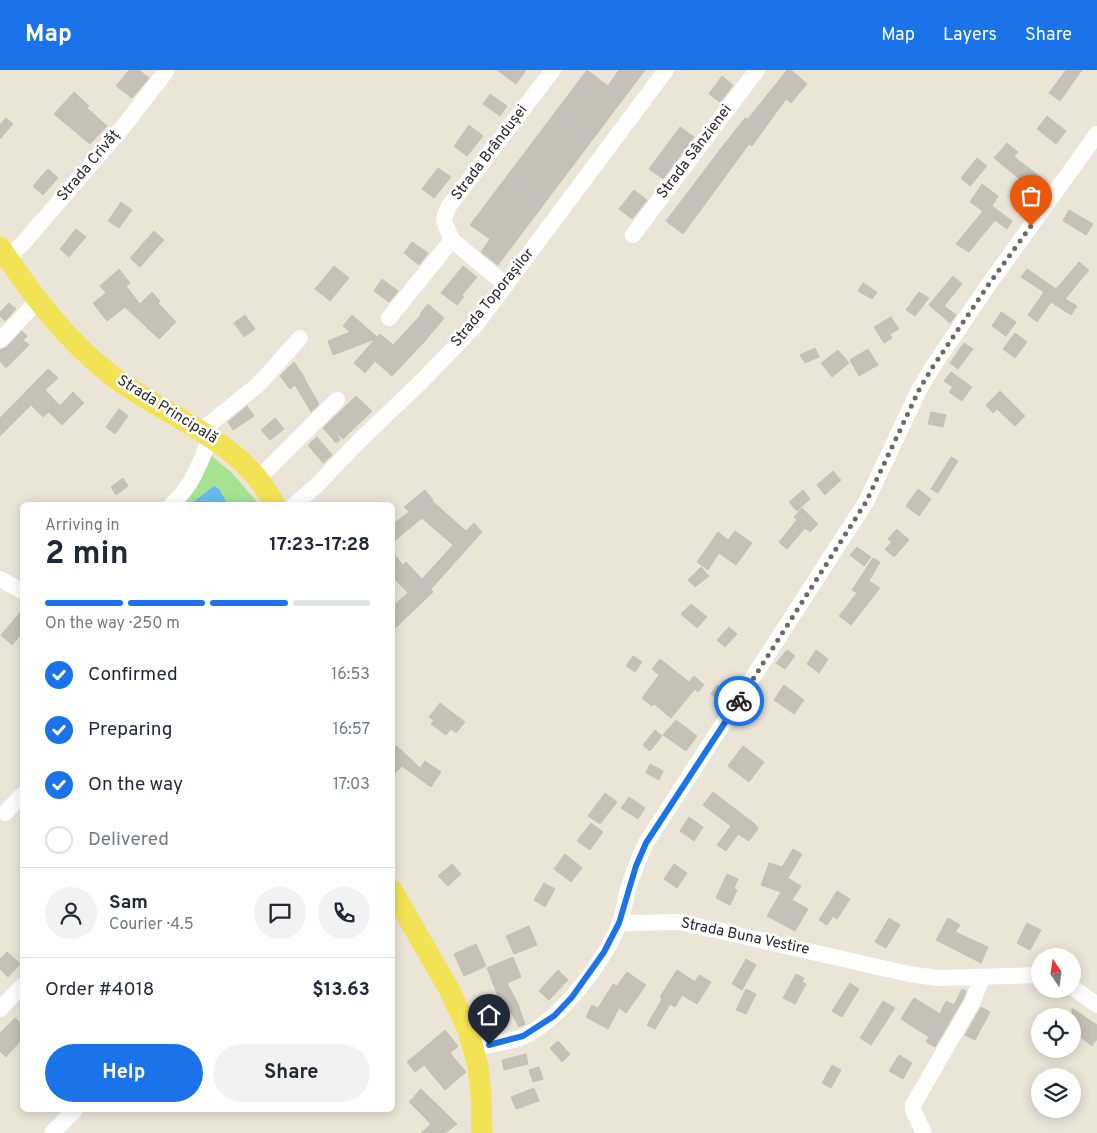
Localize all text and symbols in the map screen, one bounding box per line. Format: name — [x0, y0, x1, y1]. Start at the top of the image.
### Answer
text: Map — [25, 20, 72, 50]
text: Map — [881, 24, 915, 47]
text: Layers — [943, 24, 997, 47]
text: Share — [1025, 24, 1072, 47]
street label: Strada Brândușei — [448, 101, 532, 205]
street label: Strada Sânzienei — [653, 101, 737, 203]
street label: Strada Crivăț — [54, 126, 124, 206]
pin — [1010, 175, 1052, 226]
icon: bag — [1017, 182, 1045, 210]
street label: Strada Toporașilor — [447, 245, 539, 351]
street label: Strada Principală — [113, 372, 221, 448]
text: Arriving in — [45, 516, 120, 536]
text: 17:23–17:28 — [269, 533, 370, 557]
text: 2 min — [45, 535, 129, 575]
text: On the way · 250 m — [45, 614, 180, 634]
icon: check — [45, 661, 73, 689]
text: Confirmed — [88, 663, 178, 687]
text: 16:53 — [331, 665, 370, 685]
courier — [714, 676, 764, 726]
icon: bike — [725, 687, 753, 715]
icon: check — [45, 716, 73, 744]
text: Preparing — [88, 718, 172, 742]
text: 16:57 — [333, 720, 370, 740]
icon: check — [45, 771, 73, 799]
text: On the way — [88, 773, 183, 797]
text: 17:03 — [333, 775, 370, 795]
text: Delivered — [88, 828, 169, 852]
button: person — [45, 887, 97, 939]
button: chat — [254, 887, 306, 939]
button: phone — [318, 887, 370, 939]
text: Sam — [109, 891, 148, 915]
street label: Strada Buna Vestire — [679, 914, 811, 960]
text: Courier · 4.5 — [109, 915, 194, 935]
north arrow — [1031, 948, 1081, 998]
map controls — [1031, 948, 1081, 1118]
text: Order #4018 — [45, 978, 154, 1002]
text: $13.63 — [312, 978, 370, 1002]
pin — [468, 994, 510, 1045]
icon: home — [475, 1001, 503, 1029]
button: locate — [1031, 1008, 1081, 1058]
button: Help — [45, 1044, 203, 1102]
button: Share — [213, 1044, 370, 1102]
button: layers — [1031, 1068, 1081, 1118]

